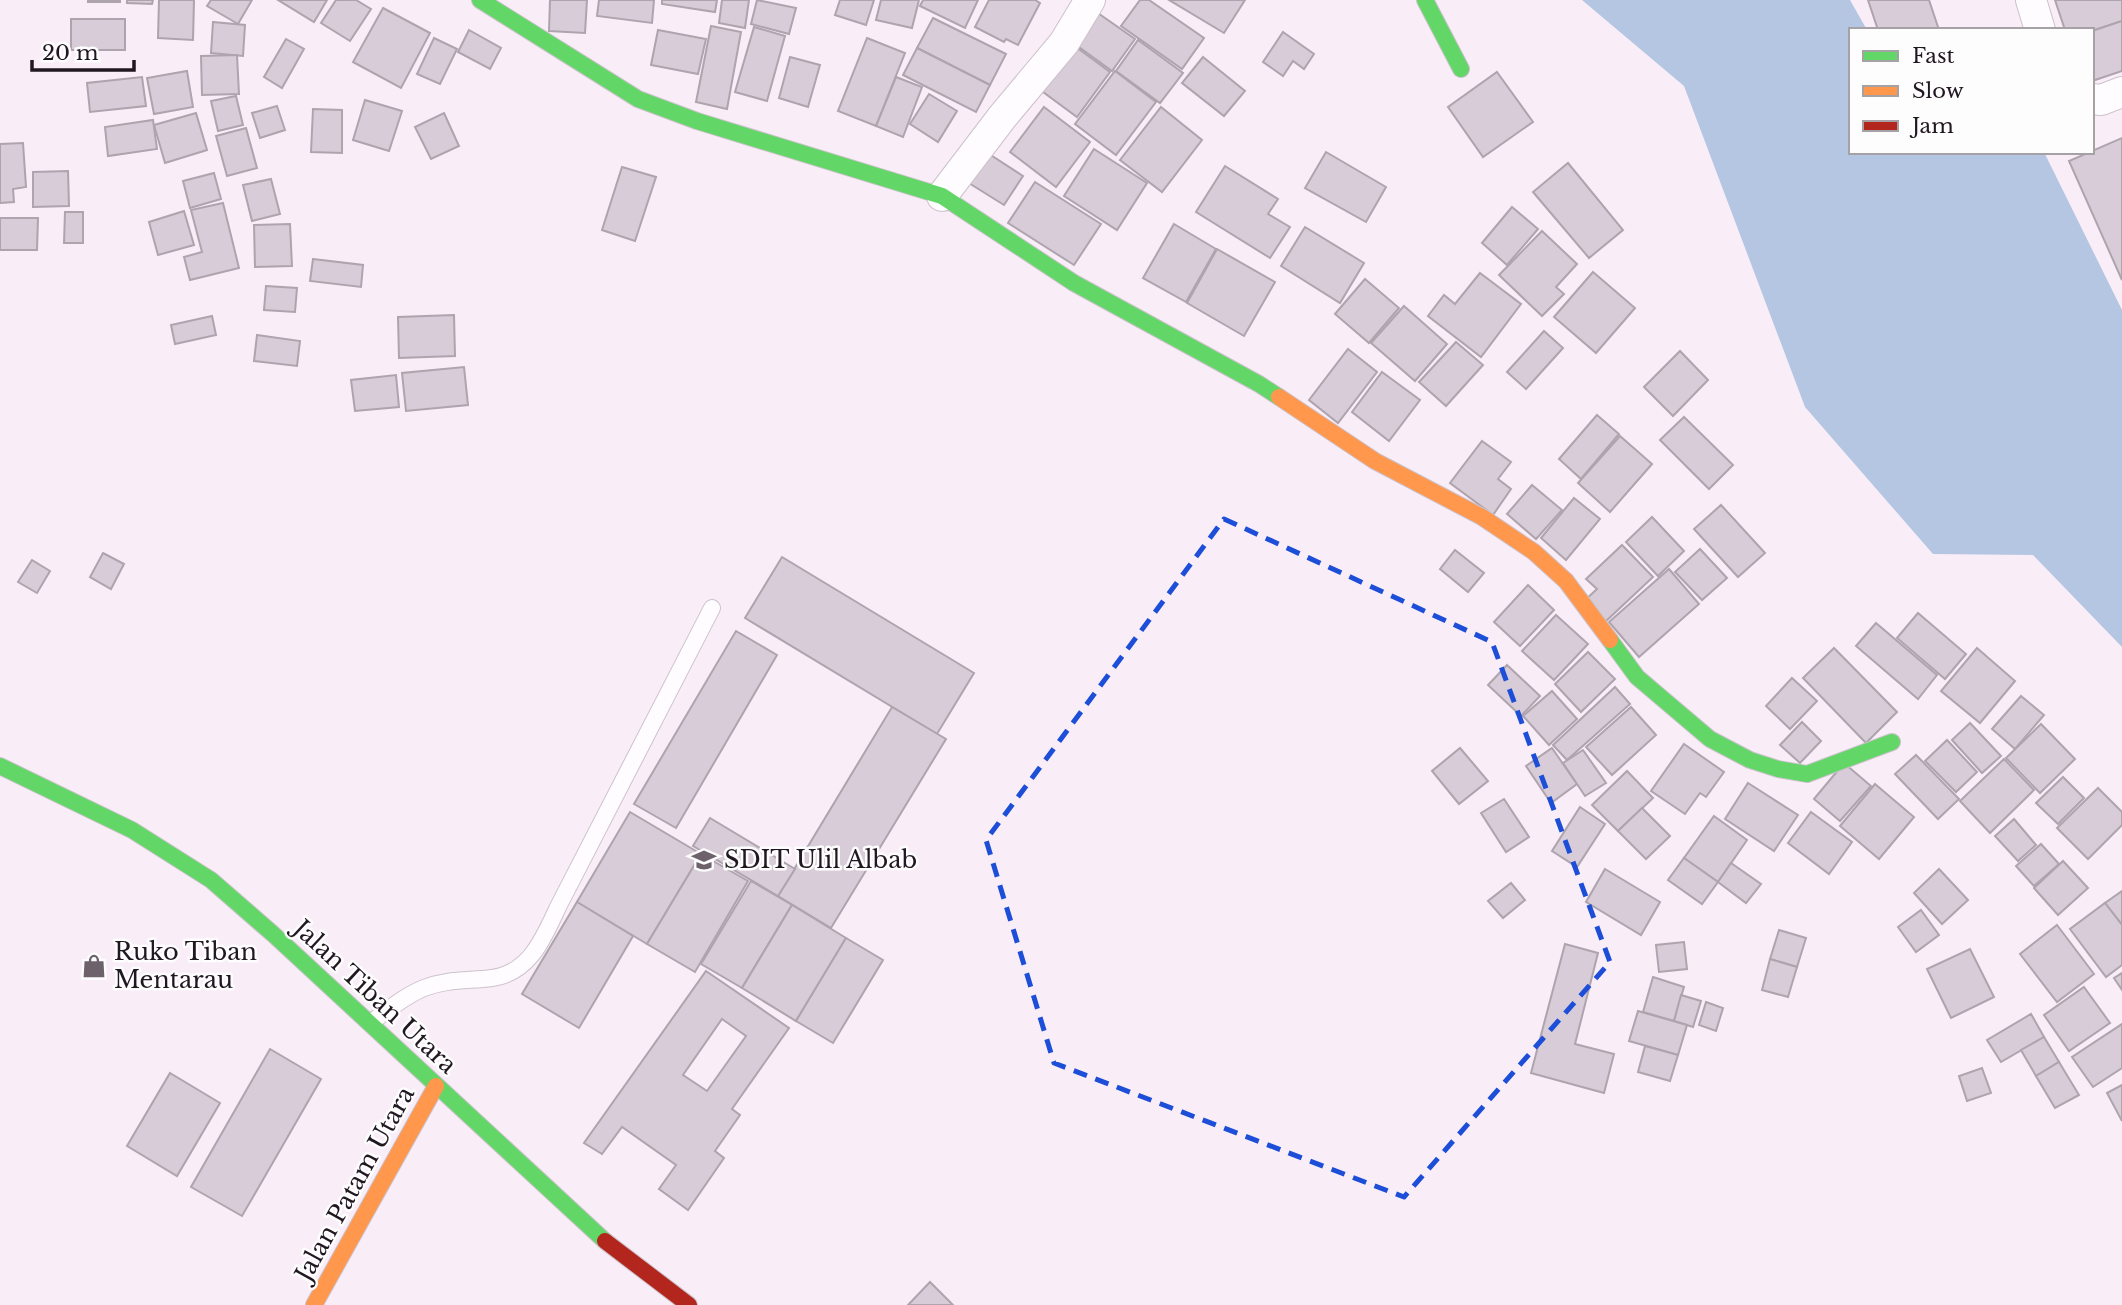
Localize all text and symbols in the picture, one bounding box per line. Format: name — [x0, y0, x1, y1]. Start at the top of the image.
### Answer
scale bar — [32, 28, 133, 72]
legend — [1849, 28, 2094, 154]
text: 20 m — [42, 40, 99, 66]
text: Fast — [1912, 43, 1954, 69]
text: Slow — [1912, 78, 1964, 104]
text: Jam — [1909, 113, 1954, 139]
place label: SDIT Ulil Albab — [724, 845, 917, 874]
school or university icon: SDIT Ulil Albab — [690, 846, 718, 874]
street label: Jalan Tiban Utara — [286, 912, 463, 1080]
place label: Ruko Tiban Mentarau — [114, 937, 257, 994]
shop icon: Ruko Tiban Mentarau — [80, 952, 108, 980]
street label: Jalan Patam Utara — [288, 1081, 420, 1289]

